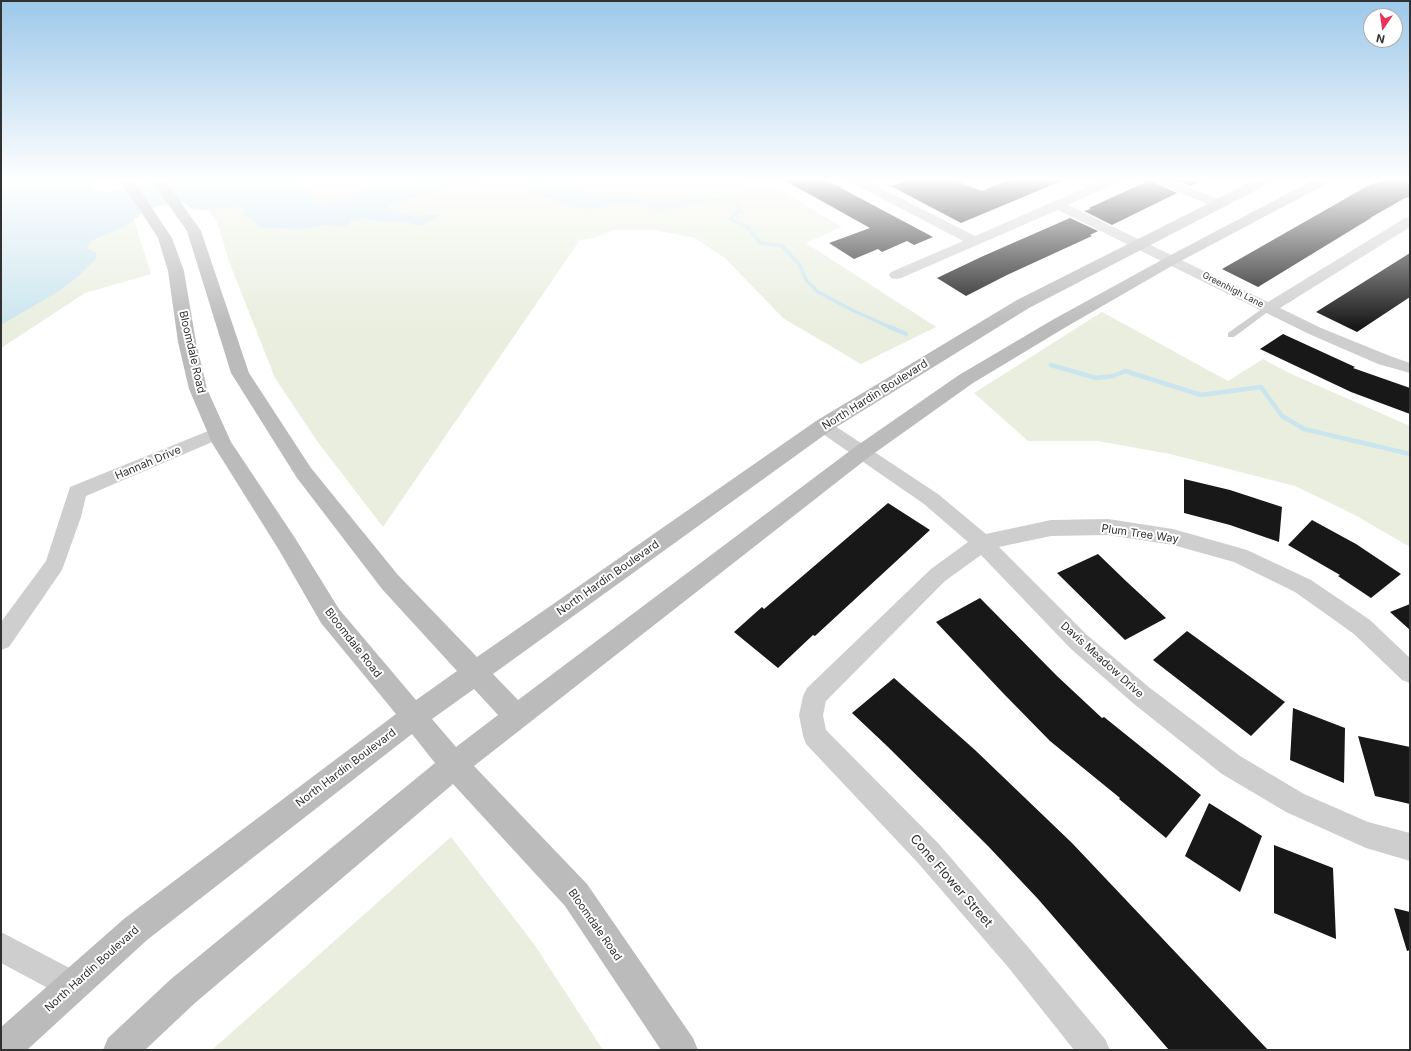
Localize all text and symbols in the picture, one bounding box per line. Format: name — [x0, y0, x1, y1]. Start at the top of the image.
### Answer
north arrow — [1363, 8, 1403, 48]
text: N — [1375, 31, 1386, 46]
street label: Greenhigh Lane — [1201, 270, 1265, 310]
street label: Bloomdale Road — [176, 309, 208, 395]
street label: North Hardin Boulevard — [820, 357, 930, 433]
street label: Hannah Drive — [113, 443, 183, 483]
street label: Plum Tree Way — [1101, 522, 1179, 546]
street label: North Hardin Boulevard — [554, 538, 662, 618]
street label: Bloomdale Road — [322, 606, 384, 680]
street label: Davis Meadow Drive — [1058, 619, 1146, 701]
street label: North Hardin Boulevard — [293, 726, 399, 810]
street label: Cone Flower Street — [906, 831, 996, 931]
street label: Bloomdale Road — [565, 887, 625, 963]
street label: North Hardin Boulevard — [42, 923, 142, 1015]

